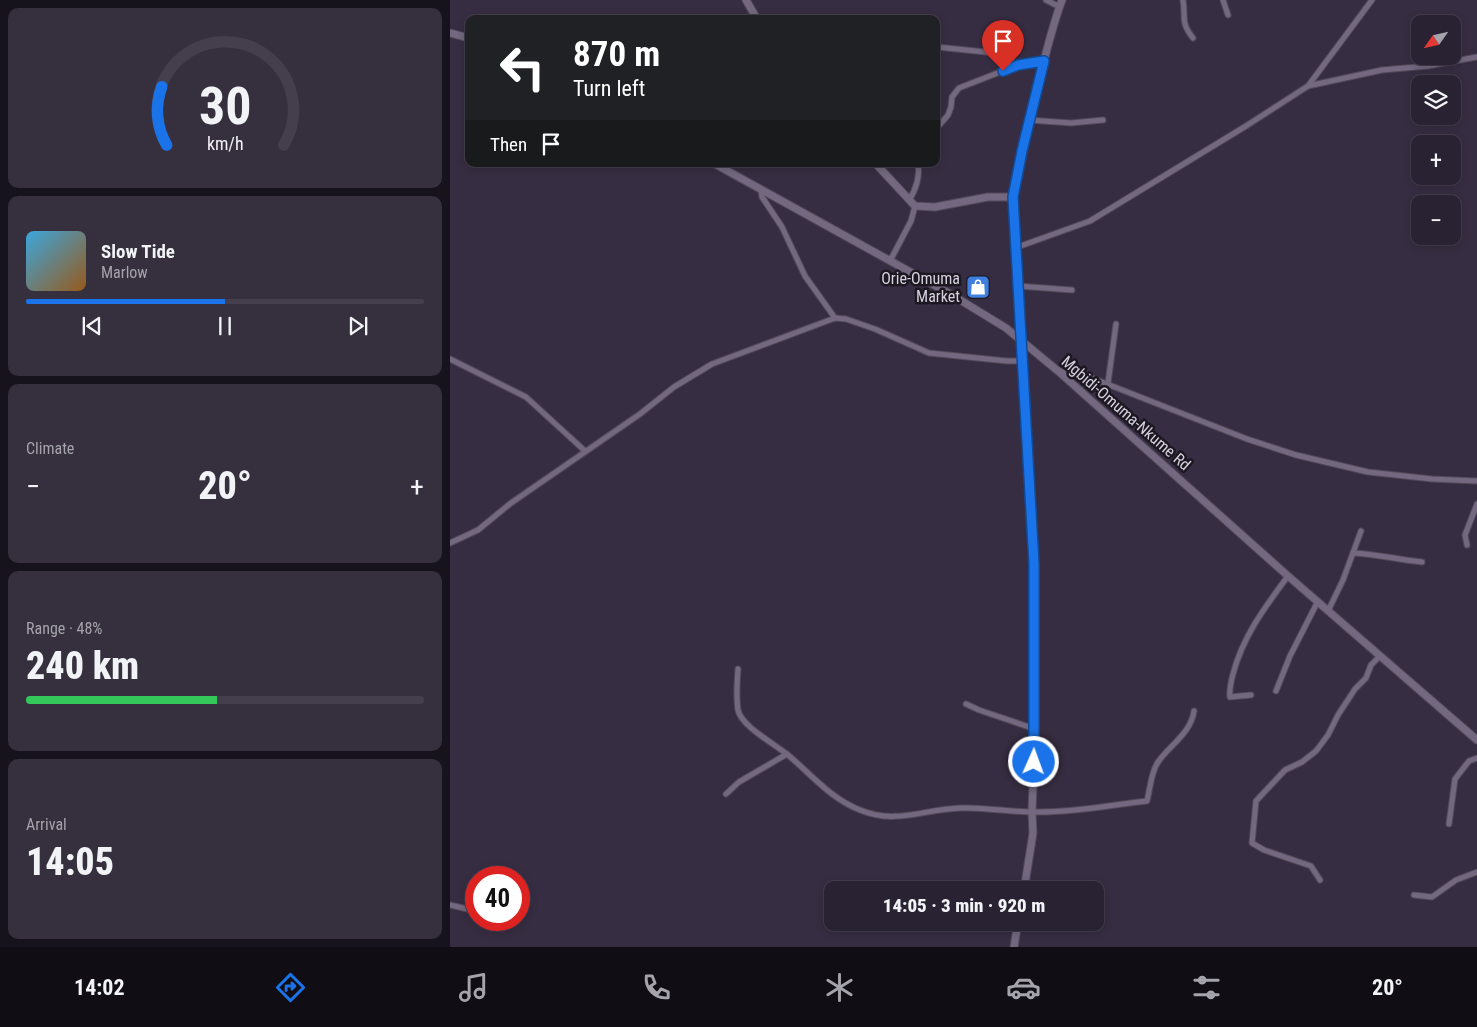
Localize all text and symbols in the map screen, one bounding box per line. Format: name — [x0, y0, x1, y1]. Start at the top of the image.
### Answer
north arrow — [1411, 15, 1461, 65]
map controls — [1411, 15, 1461, 245]
pin — [982, 20, 1024, 71]
icon: arrive — [989, 27, 1017, 55]
text: 870 m — [573, 34, 660, 75]
icon: left — [490, 35, 555, 100]
button: layers — [1411, 75, 1461, 125]
text: 30 — [199, 76, 251, 137]
text: Turn left — [573, 76, 645, 101]
icon: arrive — [537, 130, 565, 158]
text: km/h — [207, 133, 243, 154]
text: Then — [490, 133, 527, 156]
button: + — [1411, 135, 1461, 185]
button: − — [1411, 195, 1461, 245]
text: Slow Tide — [101, 240, 175, 263]
text: Marlow — [101, 263, 148, 282]
place label: Orie-Omuma Market — [881, 269, 960, 306]
shop icon: Orie-Omuma Market — [965, 274, 991, 300]
icon: previous — [78, 312, 106, 340]
icon: pause — [211, 312, 239, 340]
icon: next — [344, 312, 372, 340]
street label: Mgbidi-Omuma-Nkume Rd — [1058, 352, 1194, 474]
text: Climate — [26, 439, 74, 458]
text: 20° — [198, 464, 252, 508]
text: − — [26, 470, 40, 503]
text: + — [410, 470, 424, 503]
text: Range · 48% — [26, 619, 102, 638]
text: 240 km — [26, 644, 139, 688]
position arrow — [1007, 735, 1059, 787]
text: Arrival — [26, 815, 67, 834]
text: 14:05 — [26, 840, 114, 884]
speed limit sign: 40 — [465, 866, 530, 931]
text: 14:05 · 3 min · 920 m — [883, 894, 1045, 917]
icon: directions — [273, 970, 308, 1005]
icon: music — [456, 970, 491, 1005]
icon: phone — [639, 970, 674, 1005]
icon: climate — [822, 970, 857, 1005]
icon: car — [1006, 970, 1041, 1005]
icon: filters — [1189, 970, 1224, 1005]
text: 14:02 — [74, 975, 125, 1000]
text: 20° — [1372, 975, 1403, 1000]

